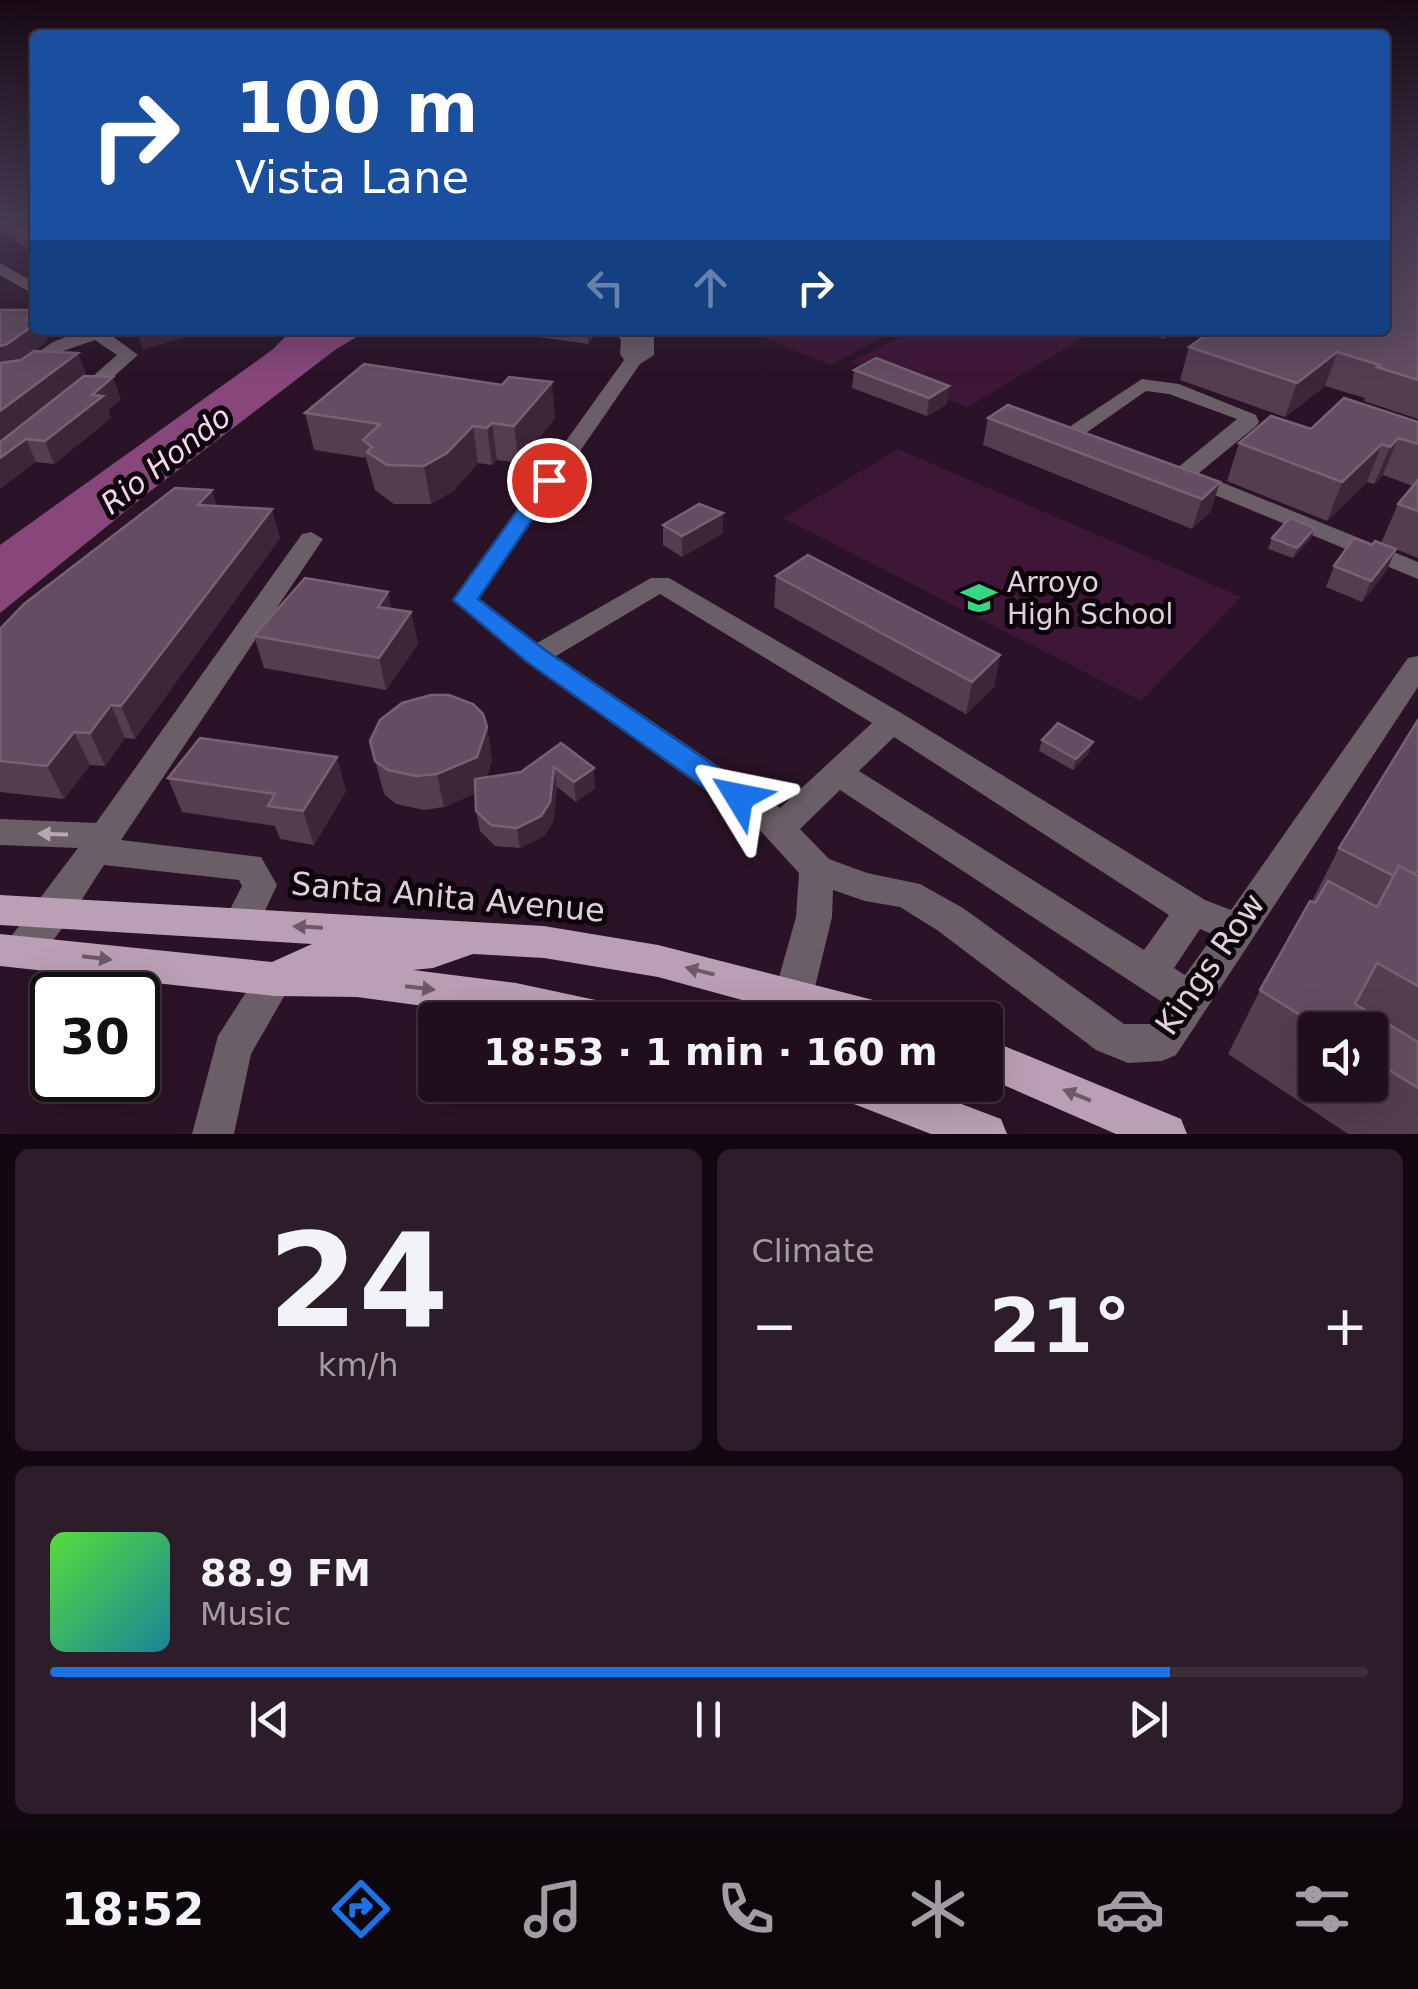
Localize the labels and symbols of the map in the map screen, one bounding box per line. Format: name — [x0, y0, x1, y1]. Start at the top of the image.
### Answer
water label: Rio Hondo — [94, 398, 237, 521]
pin — [507, 438, 592, 523]
place label: Arroyo High School — [1007, 566, 1173, 631]
school or university icon: Arroyo High School — [960, 579, 998, 617]
position arrow — [687, 745, 791, 849]
one-way arrow — [36, 825, 68, 841]
street label: Santa Anita Avenue — [290, 864, 606, 930]
street label: Kings Row — [1147, 886, 1273, 1042]
one-way arrow — [291, 919, 323, 935]
one-way arrow — [82, 950, 113, 966]
one-way arrow — [684, 963, 715, 979]
speed limit sign: 30 — [30, 972, 160, 1102]
one-way arrow — [405, 980, 437, 996]
one-way arrow — [1062, 1086, 1092, 1102]

